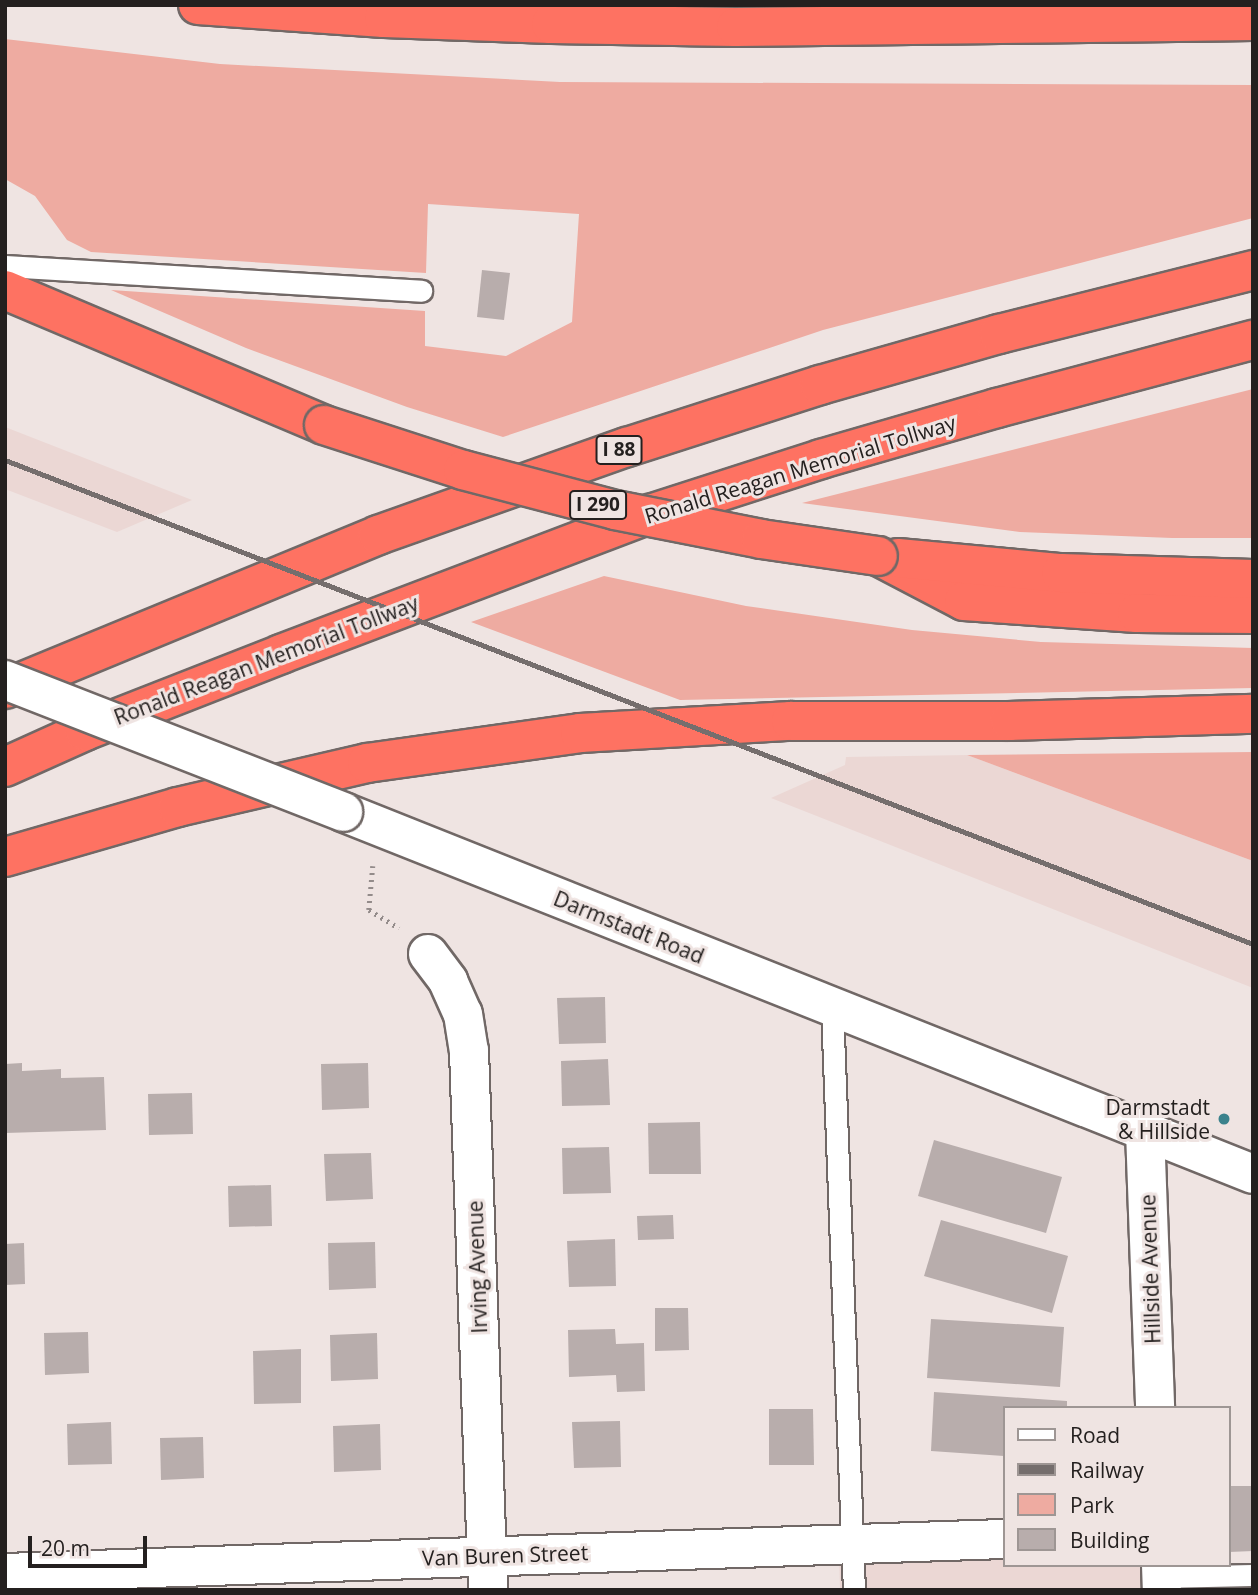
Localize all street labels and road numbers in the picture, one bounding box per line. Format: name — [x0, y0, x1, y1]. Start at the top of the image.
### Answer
street label: Ronald Reagan Memorial Tollway — [641, 410, 959, 528]
road number: I 88 — [594, 435, 644, 466]
road number: I 290 — [568, 490, 628, 520]
street label: Ronald Reagan Memorial Tollway — [110, 590, 422, 730]
street label: Darmstadt Road — [550, 885, 708, 969]
street label: Hillside Avenue — [1135, 1194, 1165, 1344]
street label: Irving Avenue — [462, 1200, 492, 1334]
street label: Van Buren Street — [421, 1540, 589, 1570]

